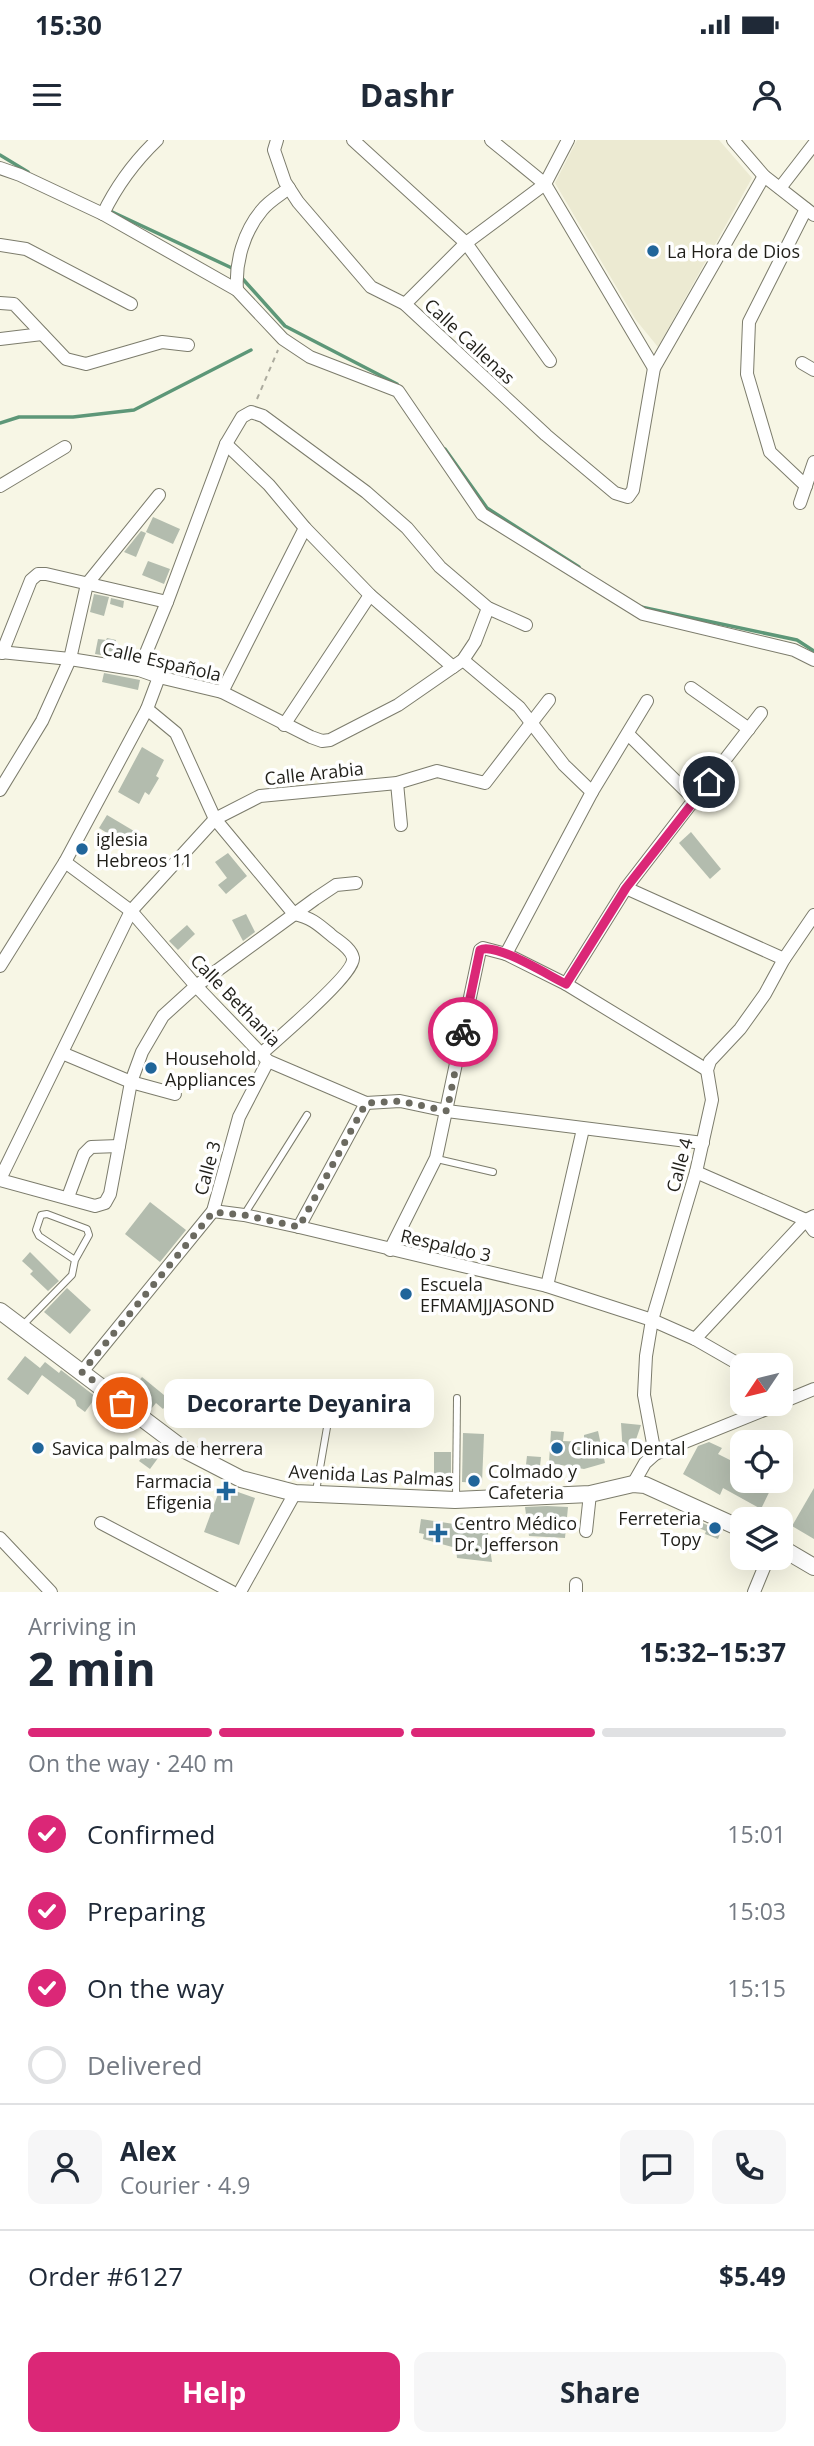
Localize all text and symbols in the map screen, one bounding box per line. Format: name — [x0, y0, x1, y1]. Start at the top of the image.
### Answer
text: 15:30 — [35, 7, 102, 43]
text: Dashr — [360, 73, 454, 116]
icon: menu — [28, 76, 66, 114]
icon: person — [748, 76, 786, 114]
place label: La Hora de Dios — [667, 239, 800, 263]
marker: La Hora de Dios — [645, 243, 661, 259]
street label: Calle Callenas — [420, 293, 520, 389]
street label: Calle Española — [100, 636, 224, 686]
pin — [679, 752, 739, 812]
street label: Calle Arabia — [263, 756, 365, 790]
icon: home — [690, 763, 728, 801]
place label: iglesia Hebreos 11 — [96, 827, 193, 872]
marker: iglesia Hebreos 11 — [74, 841, 90, 857]
street label: Calle Bethania — [186, 949, 286, 1051]
courier — [428, 997, 498, 1067]
icon: bike — [444, 1013, 482, 1051]
place label: Household Appliances — [165, 1046, 256, 1091]
marker: Household Appliances — [143, 1060, 159, 1076]
street label: Calle 4 — [660, 1135, 698, 1195]
street label: Calle 3 — [188, 1138, 226, 1198]
street label: Respaldo 3 — [398, 1223, 494, 1267]
place label: Escuela EFMAMJJASOND — [420, 1272, 555, 1317]
marker: Escuela EFMAMJJASOND — [398, 1286, 414, 1302]
north arrow — [730, 1353, 793, 1416]
map controls — [730, 1353, 793, 1570]
pin — [92, 1373, 152, 1433]
callout: Decorarte Deyanira — [164, 1378, 434, 1428]
icon: bag — [103, 1384, 141, 1422]
text: Decorarte Deyanira — [186, 1387, 412, 1419]
button: locate — [730, 1430, 793, 1493]
place label: Savica palmas de herrera — [52, 1436, 263, 1460]
place label: Clinica Dental — [571, 1436, 685, 1460]
marker: Savica palmas de herrera — [30, 1440, 46, 1456]
marker: Clinica Dental — [549, 1440, 565, 1456]
street label: Avenida Las Palmas — [288, 1459, 454, 1491]
place label: Colmado y Cafeteria — [488, 1459, 578, 1504]
place label: Farmacia Efigenia — [136, 1469, 212, 1514]
marker: Colmado y Cafeteria — [466, 1473, 482, 1489]
marker: Farmacia Efigenia — [218, 1483, 234, 1499]
place label: Ferreteria Topy — [618, 1506, 702, 1551]
button: layers — [730, 1507, 793, 1570]
place label: Centro Médico Dr. Jefferson — [454, 1511, 577, 1556]
marker: Ferreteria Topy — [707, 1520, 723, 1536]
marker: Centro Médico Dr. Jefferson — [428, 1523, 448, 1543]
text: Arriving in — [28, 1610, 137, 1642]
text: 15:32–15:37 — [639, 1634, 786, 1670]
text: 2 min — [28, 1637, 156, 1699]
text: On the way · 240 m — [28, 1747, 234, 1779]
icon: check — [28, 1815, 66, 1853]
text: Confirmed — [87, 1816, 215, 1852]
text: 15:01 — [727, 1818, 786, 1850]
icon: check — [28, 1892, 66, 1930]
text: Preparing — [87, 1893, 205, 1929]
text: 15:03 — [727, 1895, 786, 1927]
icon: check — [28, 1969, 66, 2007]
text: On the way — [87, 1970, 224, 2006]
text: 15:15 — [727, 1972, 786, 2004]
text: Delivered — [87, 2047, 202, 2083]
button: person — [28, 2130, 102, 2204]
button: chat — [620, 2130, 694, 2204]
button: phone — [712, 2130, 786, 2204]
text: Alex — [120, 2133, 176, 2169]
text: Courier · 4.9 — [120, 2169, 250, 2201]
text: Order #6127 — [28, 2258, 183, 2294]
text: $5.49 — [719, 2258, 786, 2294]
button: Help — [28, 2352, 400, 2432]
button: Share — [414, 2352, 786, 2432]

